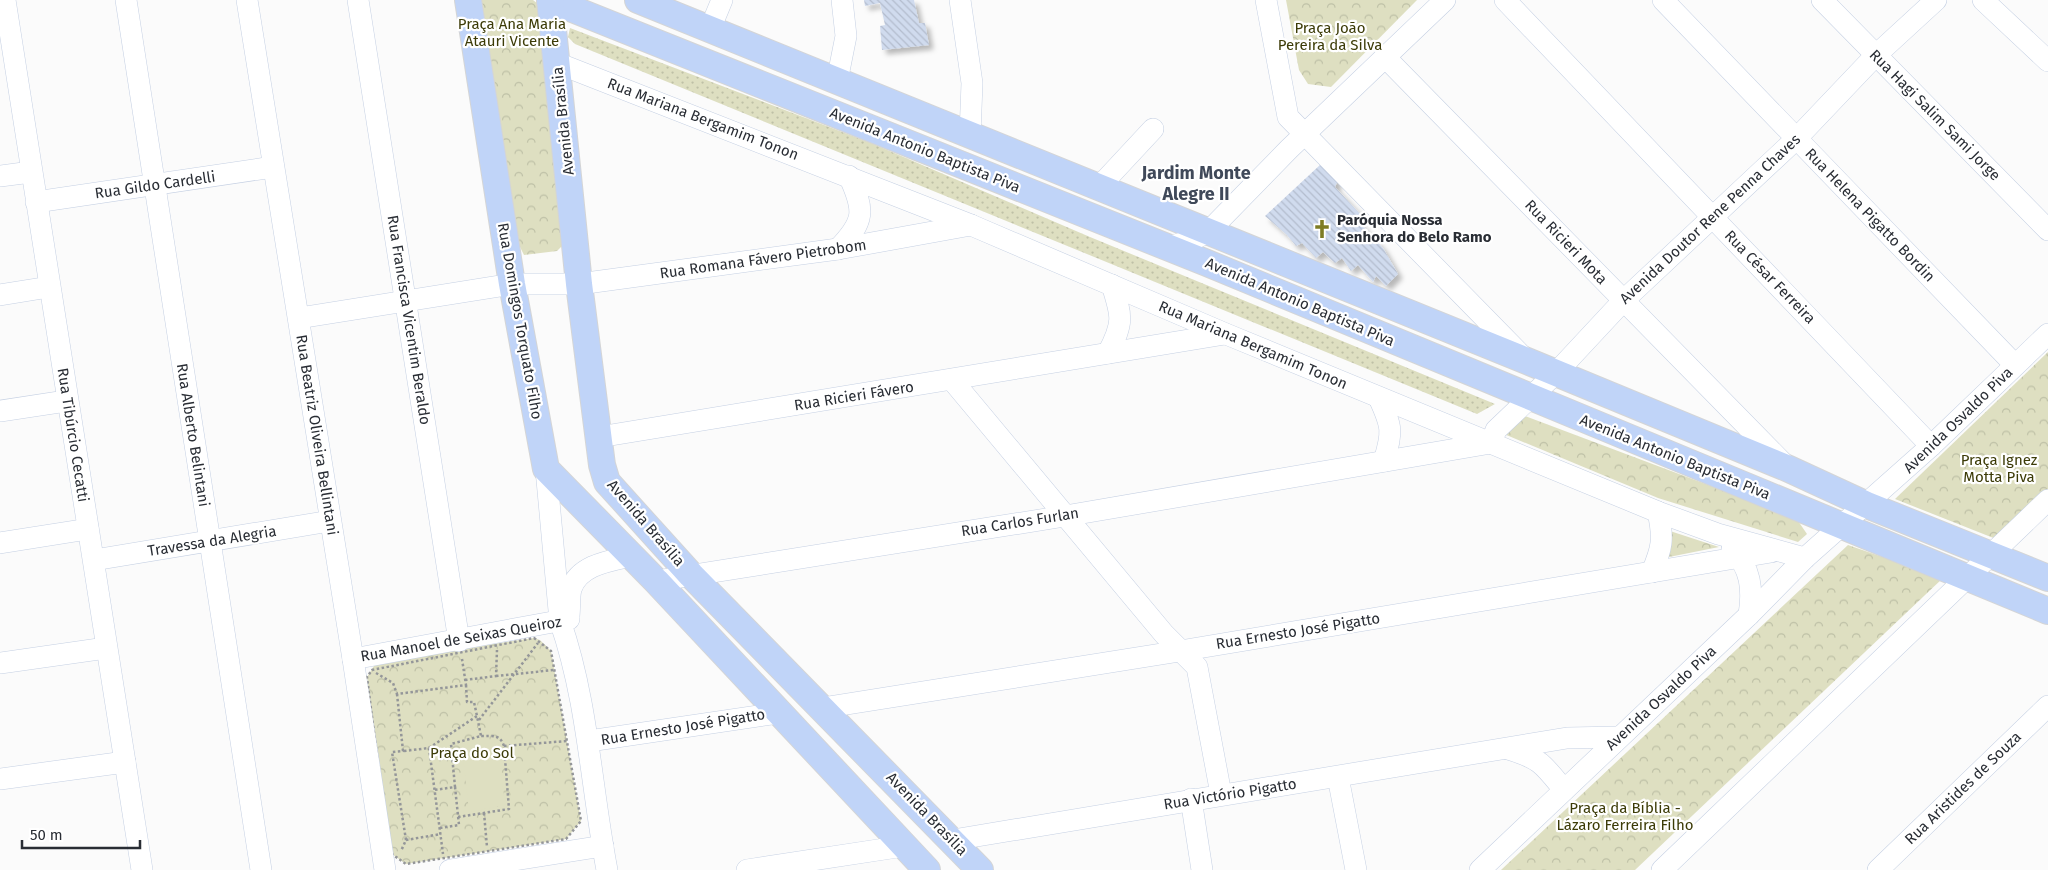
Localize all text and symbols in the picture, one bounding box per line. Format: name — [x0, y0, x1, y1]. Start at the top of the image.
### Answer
park label: Praça Ana Maria Atauri Vicente — [458, 15, 566, 50]
park label: Praça João Pereira da Silva — [1278, 19, 1382, 54]
street label: Rua Hagi Salim Sami Jorge — [1866, 46, 2004, 184]
street label: Avenida Brasília — [548, 66, 578, 176]
street label: Rua Mariana Bergamim Tonon — [605, 74, 801, 164]
street label: Avenida Antonio Baptista Piva — [827, 103, 1023, 197]
street label: Avenida Doutor Rene Penna Chaves — [1616, 130, 1804, 308]
street label: Rua Helena Pigatto Bordin — [1801, 144, 1939, 286]
district label: Jardim Monte Alegre II — [1140, 162, 1251, 205]
street label: Rua Gildo Cardelli — [94, 168, 216, 202]
street label: Rua Ricieri Mota — [1521, 196, 1611, 288]
place label: Paróquia Nossa Senhora do Belo Ramo — [1337, 211, 1492, 246]
street label: Rua Francisca Vicentim Beraldo — [384, 214, 434, 426]
church icon: Paróquia Nossa Senhora do Belo Ramo — [1311, 218, 1333, 240]
street label: Rua Domingos Torquato Filho — [494, 221, 546, 421]
street label: Rua César Ferreira — [1721, 227, 1819, 327]
street label: Rua Romana Fávero Pietrobom — [658, 236, 868, 282]
street label: Avenida Antonio Baptista Piva — [1203, 254, 1397, 350]
street label: Rua Mariana Bergamim Tonon — [1156, 297, 1350, 393]
street label: Rua Beatriz Oliveira Bellintani — [292, 333, 342, 537]
street label: Rua Alberto Belintani — [173, 362, 213, 508]
street label: Avenida Osvaldo Piva — [1900, 363, 2016, 477]
street label: Rua Tibúrcio Cecatti — [54, 367, 92, 503]
street label: Rua Ricieri Fávero — [793, 378, 915, 414]
street label: Avenida Antonio Baptista Piva — [1577, 410, 1773, 504]
park label: Praça Ignez Motta Piva — [1961, 451, 2038, 486]
street label: Avenida Brasília — [604, 476, 688, 570]
street label: Rua Carlos Furlan — [960, 504, 1080, 540]
street label: Travessa da Alegria — [146, 522, 278, 560]
street label: Rua Ernesto José Pigatto — [1215, 609, 1381, 653]
street label: Rua Manoel de Seixas Queiroz — [359, 612, 563, 666]
street label: Avenida Osvaldo Piva — [1602, 642, 1720, 754]
street label: Rua Ernesto José Pigatto — [600, 705, 766, 749]
street label: Rua Aristides de Souza — [1901, 728, 2025, 848]
park label: Praça do Sol — [430, 744, 515, 762]
street label: Avenida Brasília — [883, 769, 971, 859]
street label: Rua Victório Pigatto — [1162, 775, 1298, 813]
park label: Praça da Bíblia - Lázaro Ferreira Filho — [1556, 799, 1694, 834]
scale bar — [22, 818, 140, 850]
text: 50 m — [30, 826, 63, 844]

